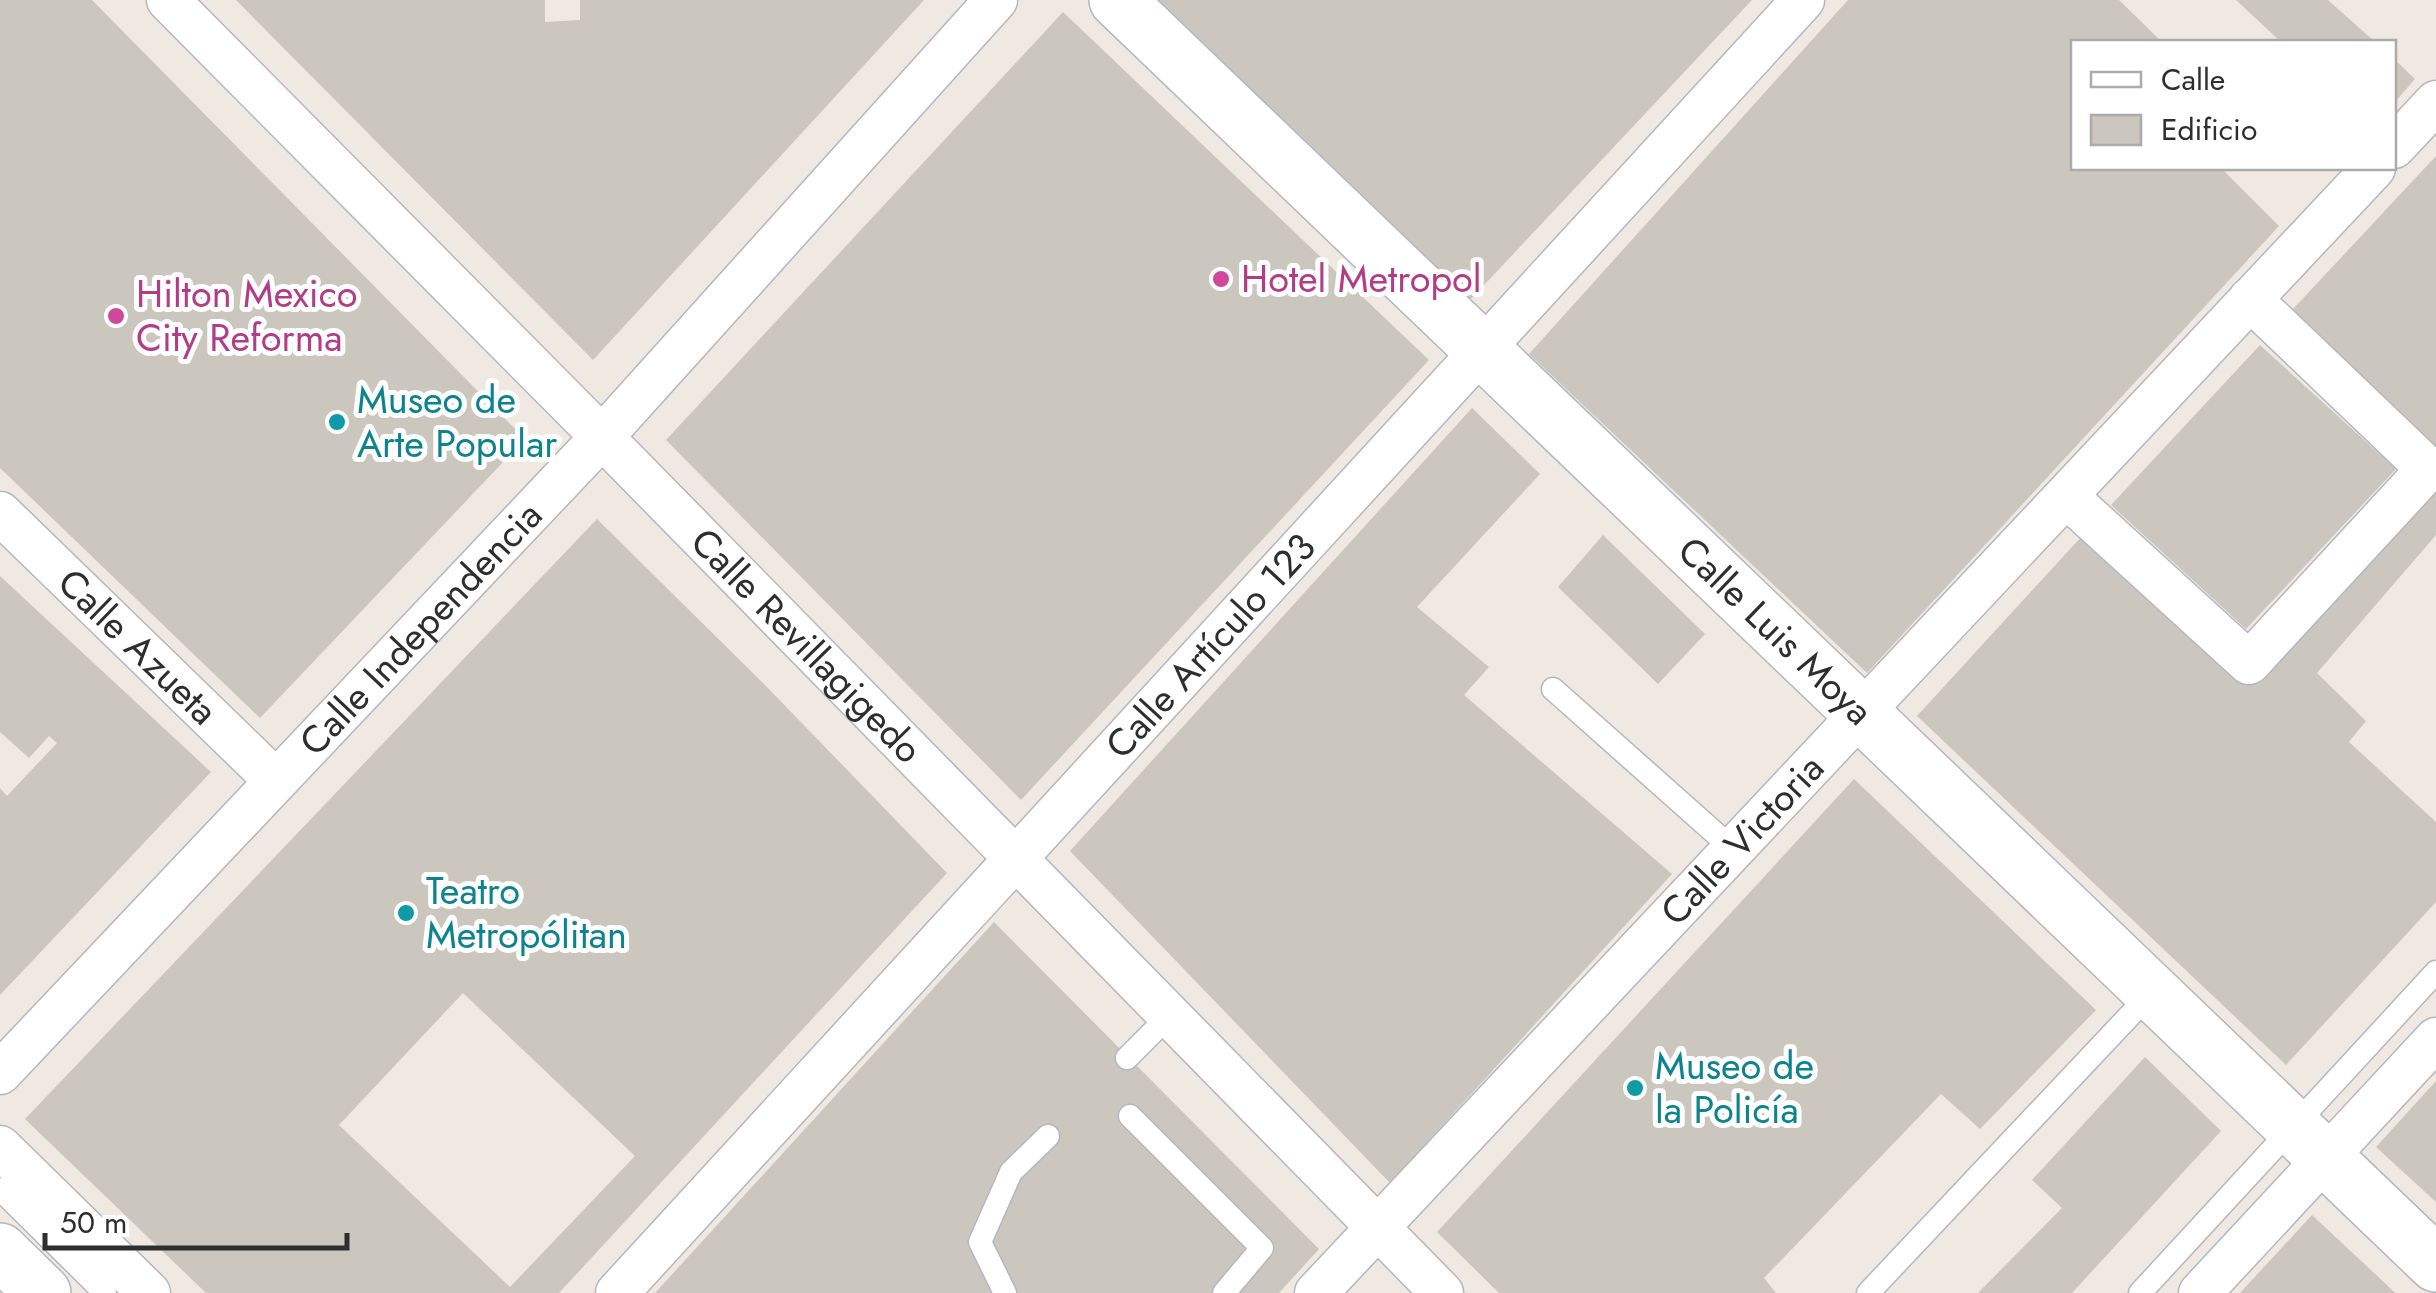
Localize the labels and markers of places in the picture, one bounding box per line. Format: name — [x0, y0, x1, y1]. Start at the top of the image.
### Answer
place label: Hotel Metropol — [1241, 251, 1482, 306]
place label: Hilton Mexico City Reforma — [136, 266, 358, 365]
marker: Hotel Metropol — [1210, 268, 1232, 290]
marker: Hilton Mexico City Reforma — [105, 305, 127, 327]
place label: Museo de Arte Popular — [357, 372, 557, 471]
marker: Museo de Arte Popular — [326, 411, 348, 433]
place label: Teatro Metropólitan — [426, 863, 627, 962]
marker: Teatro Metropólitan — [395, 902, 417, 924]
place label: Museo de la Policía — [1655, 1038, 1814, 1137]
marker: Museo de la Policía — [1624, 1077, 1646, 1099]

